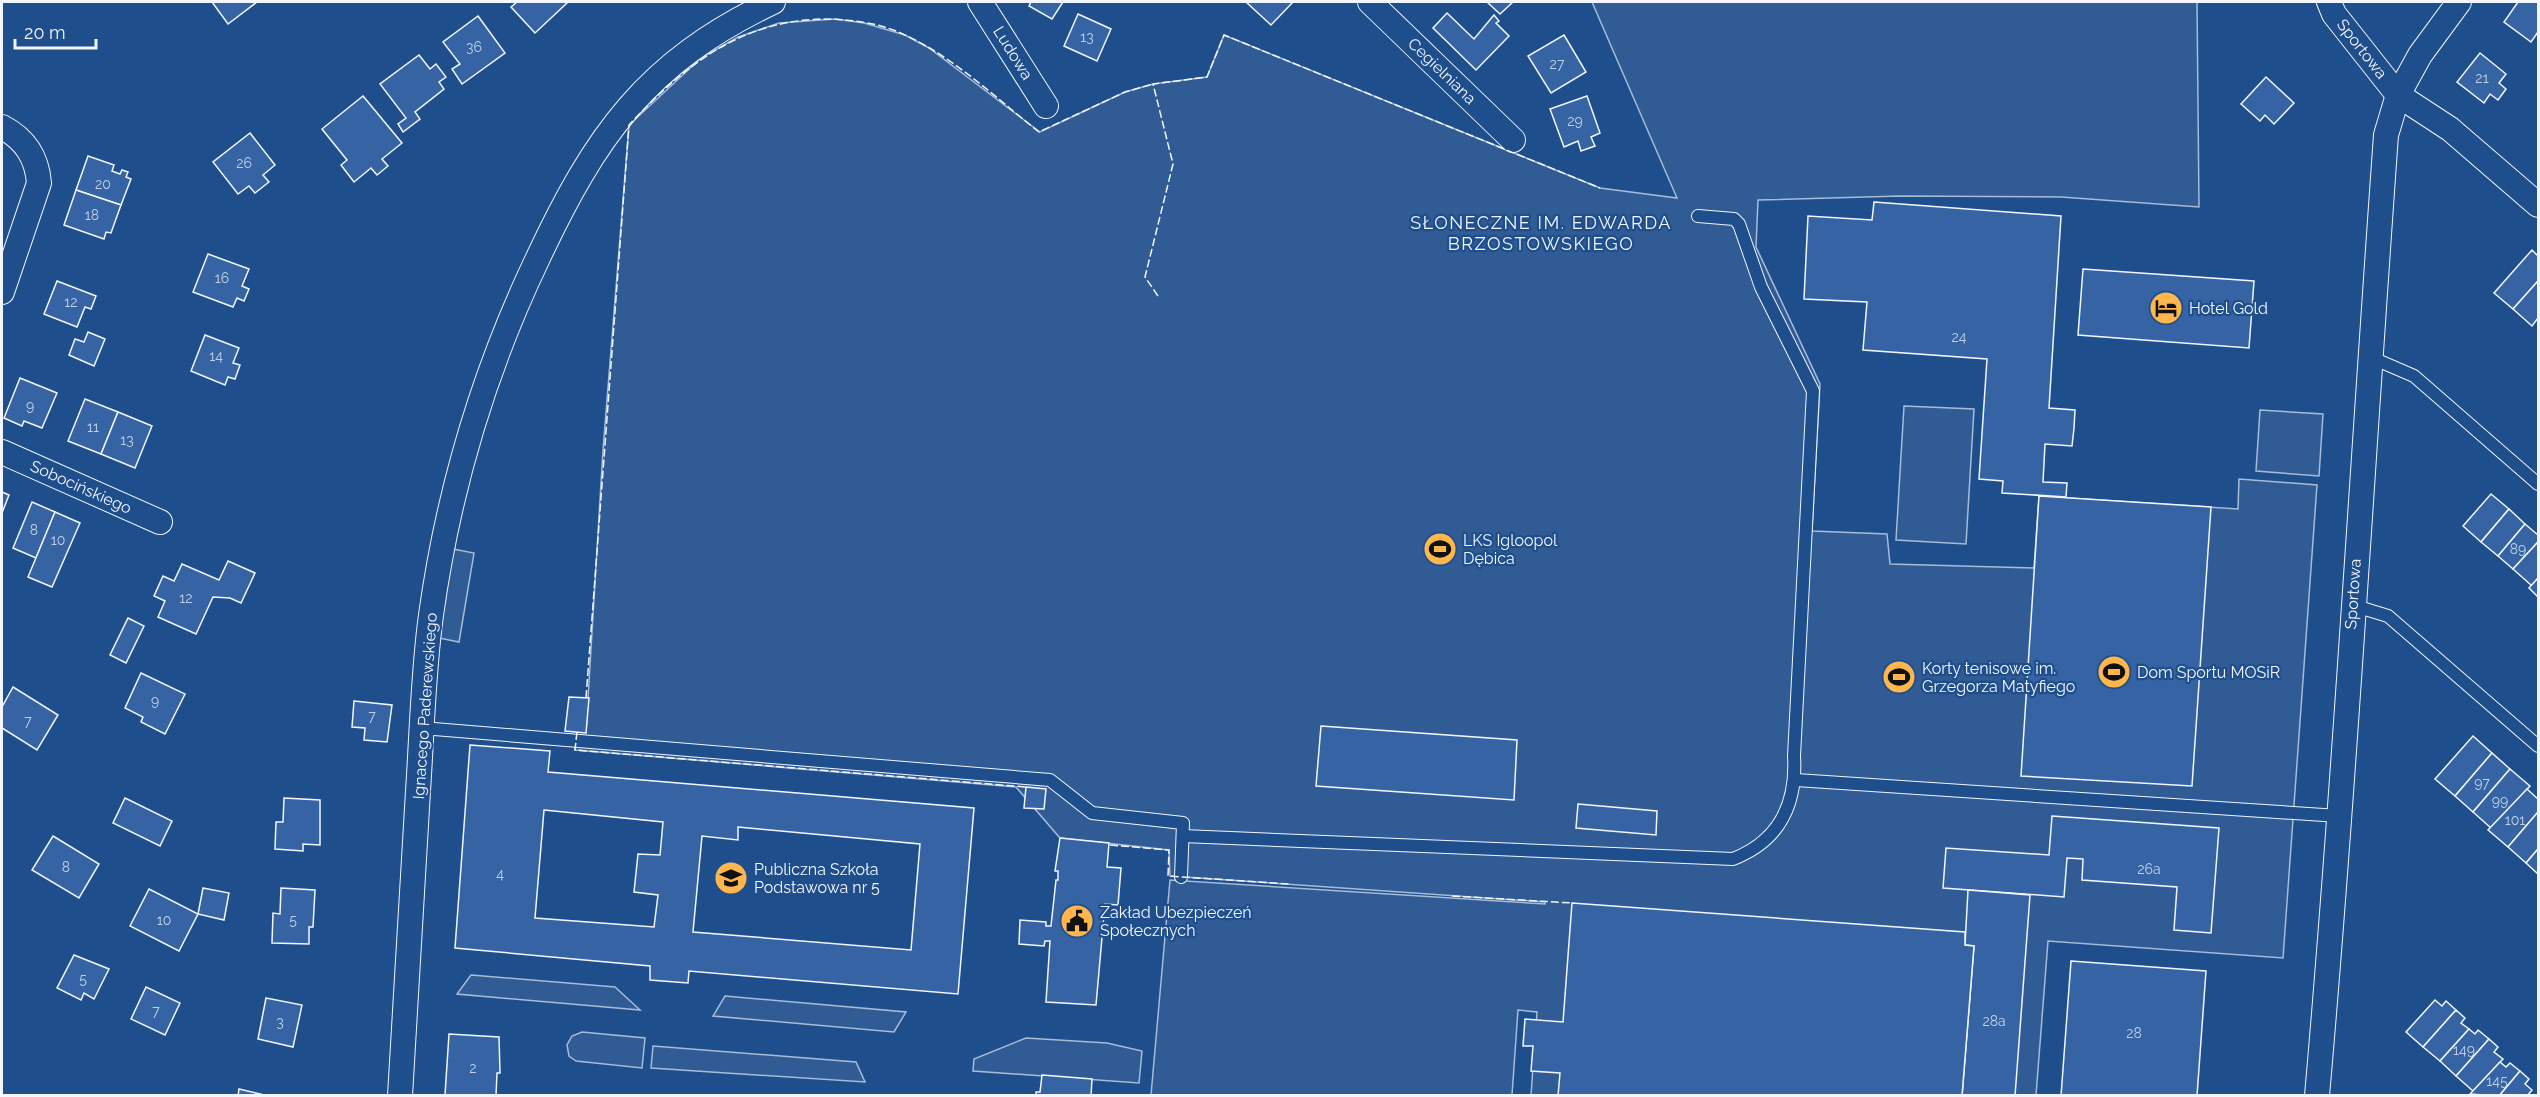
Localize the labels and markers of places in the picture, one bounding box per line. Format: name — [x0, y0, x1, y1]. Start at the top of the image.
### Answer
hotel icon: Hotel Gold — [2148, 290, 2184, 326]
place label: Hotel Gold — [2189, 299, 2268, 318]
sports icon: LKS Igloopol Dębica — [1422, 531, 1458, 567]
place label: LKS Igloopol Dębica — [1463, 531, 1558, 568]
sports icon: Dom Sportu MOSiR — [2096, 654, 2132, 690]
sports icon: Korty tenisowe im. Grzegorza Matyfiego — [1881, 659, 1917, 695]
place label: Korty tenisowe im. Grzegorza Matyfiego — [1922, 659, 2075, 696]
place label: Dom Sportu MOSiR — [2137, 663, 2280, 682]
school or university icon: Publiczna Szkoła Podstawowa nr 5 — [713, 860, 749, 896]
place label: Publiczna Szkoła Podstawowa nr 5 — [754, 860, 880, 897]
public building icon: Zakład Ubezpieczeń Społecznych — [1059, 903, 1095, 939]
place label: Zakład Ubezpieczeń Społecznych — [1100, 903, 1252, 940]

